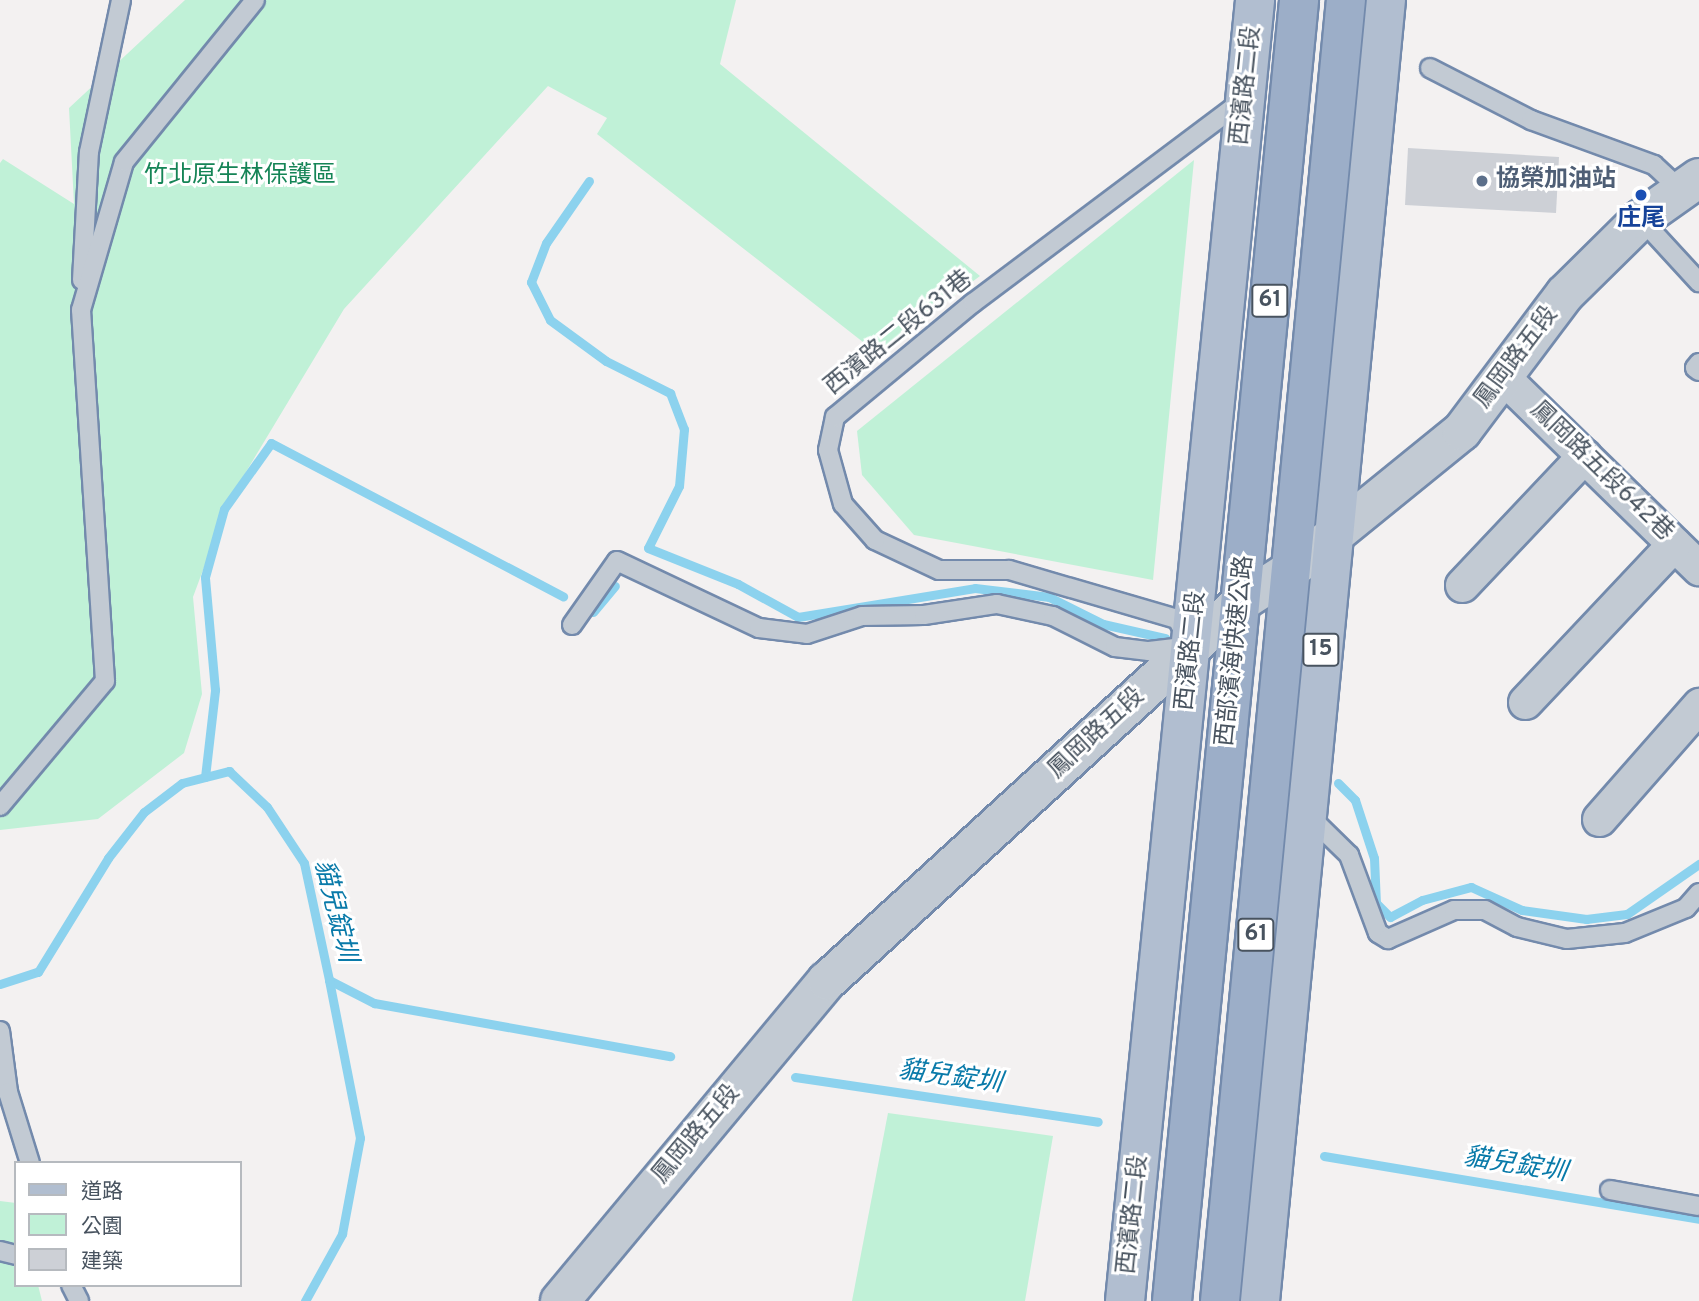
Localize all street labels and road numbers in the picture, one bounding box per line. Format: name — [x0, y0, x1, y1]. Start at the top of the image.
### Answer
street label: 西濱路二段 — [1226, 25, 1268, 147]
street label: 西濱路二段631巷 — [819, 266, 979, 402]
road number: 61 — [1251, 282, 1289, 320]
street label: 鳳岡路五段 — [1469, 301, 1565, 415]
street label: 鳳岡路五段642巷 — [1523, 396, 1679, 548]
street label: 西部濱海快速公路 — [1212, 554, 1260, 748]
street label: 西濱路二段 — [1171, 590, 1213, 712]
road number: 15 — [1302, 630, 1340, 670]
street label: 鳳岡路五段 — [1043, 683, 1151, 785]
road number: 61 — [1237, 916, 1275, 954]
street label: 鳳岡路五段 — [647, 1080, 747, 1190]
street label: 西濱路二段 — [1113, 1154, 1155, 1276]

